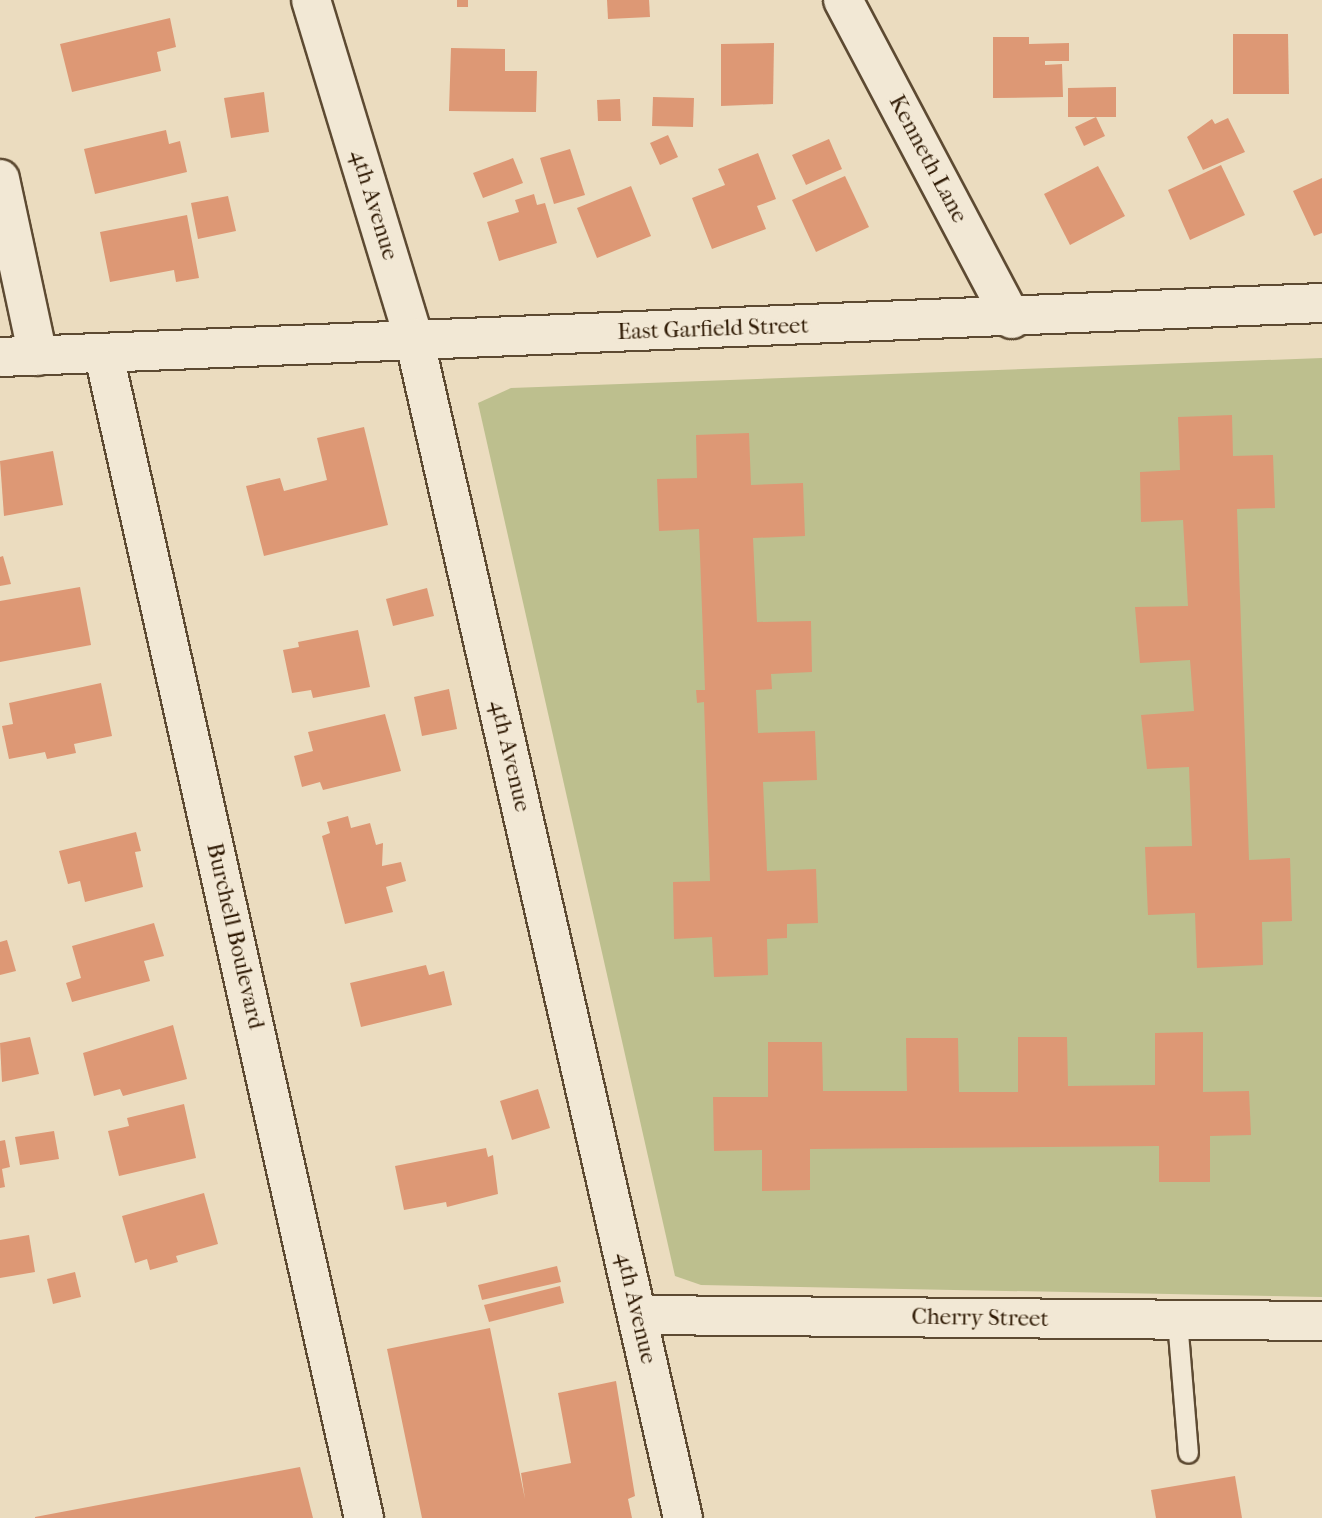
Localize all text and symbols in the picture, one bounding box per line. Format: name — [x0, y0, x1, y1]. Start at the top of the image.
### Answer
street label: Kenneth Lane — [883, 90, 973, 228]
street label: 4th Avenue — [344, 147, 404, 263]
street label: East Garfield Street — [617, 312, 809, 346]
street label: 4th Avenue — [484, 697, 536, 815]
street label: Burchell Boulevard — [200, 840, 270, 1032]
street label: 4th Avenue — [610, 1249, 662, 1367]
street label: Cherry Street — [911, 1303, 1049, 1333]

